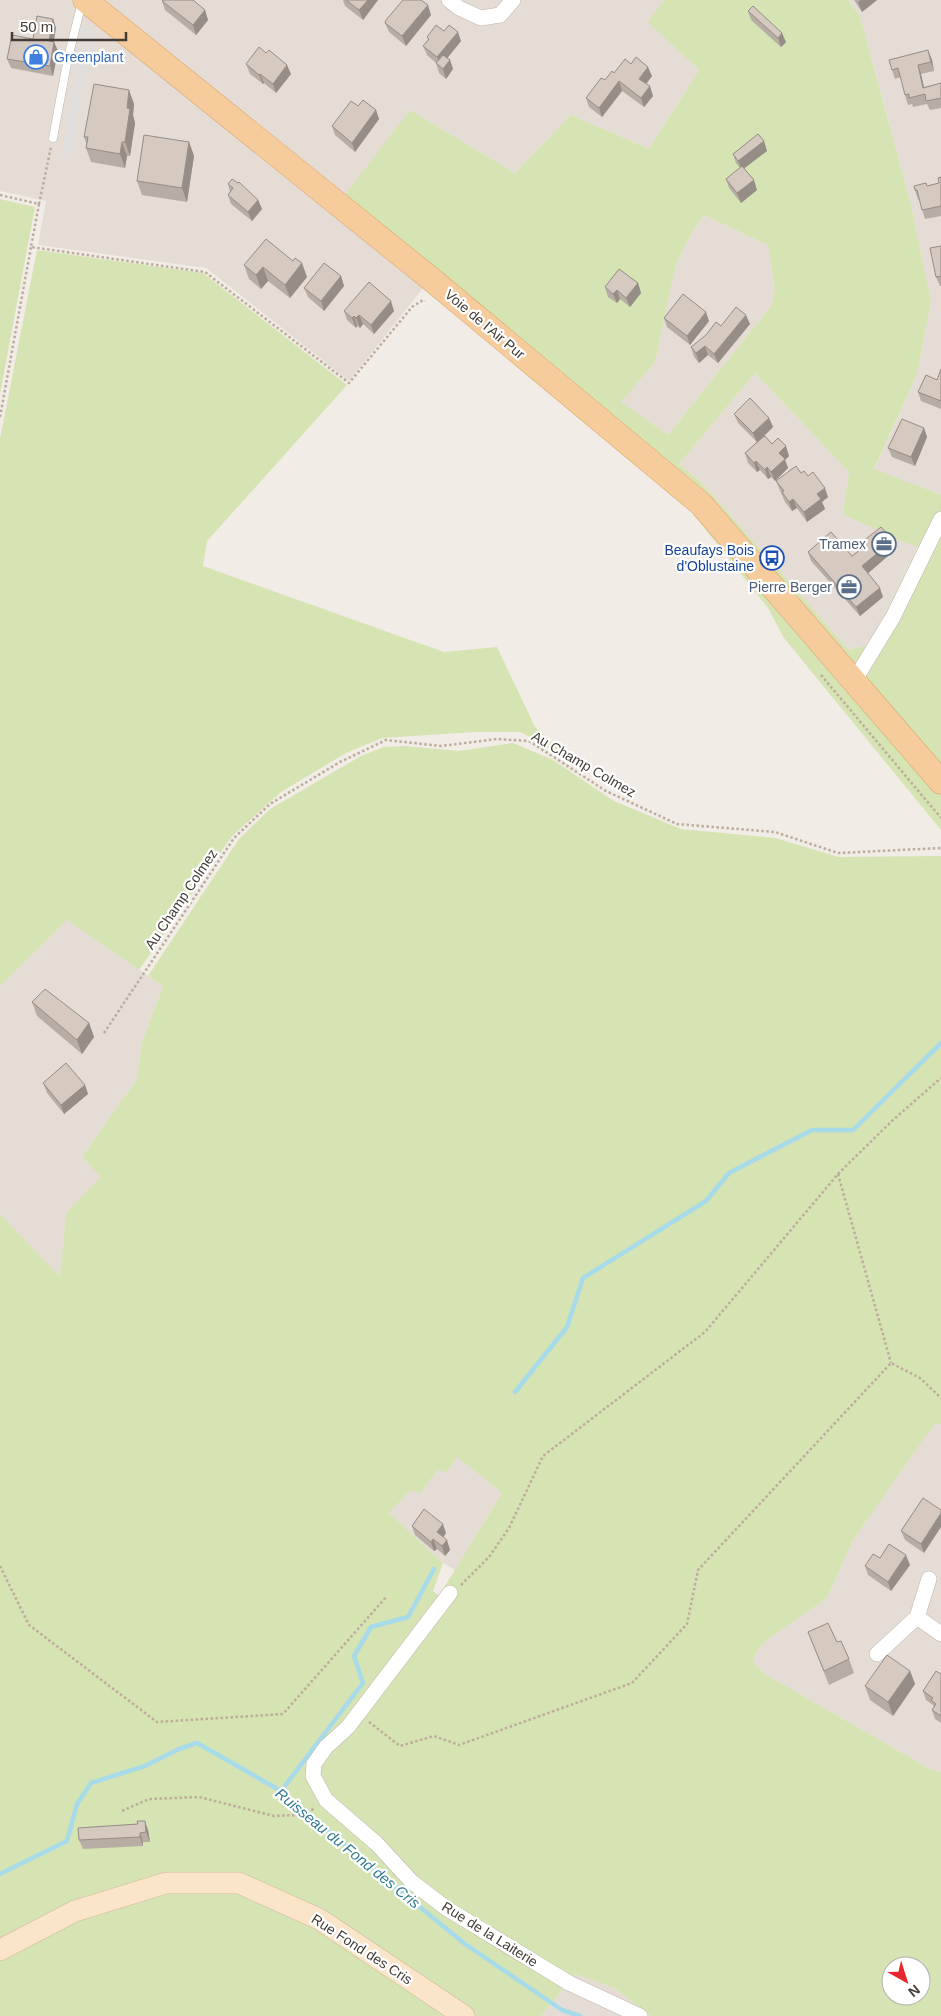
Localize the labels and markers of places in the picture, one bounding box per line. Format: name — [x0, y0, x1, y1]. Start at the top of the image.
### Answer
shop icon: Greenplant — [23, 44, 49, 70]
place label: Greenplant — [54, 49, 123, 65]
office icon: Tramex — [871, 531, 897, 557]
place label: Tramex — [819, 536, 866, 552]
place label: Beaufays Bois d'Oblustaine — [665, 542, 754, 574]
bus stop icon: Beaufays Bois d'Oblustaine — [759, 545, 785, 571]
office icon: Pierre Berger — [836, 574, 862, 600]
place label: Pierre Berger — [749, 579, 832, 595]

